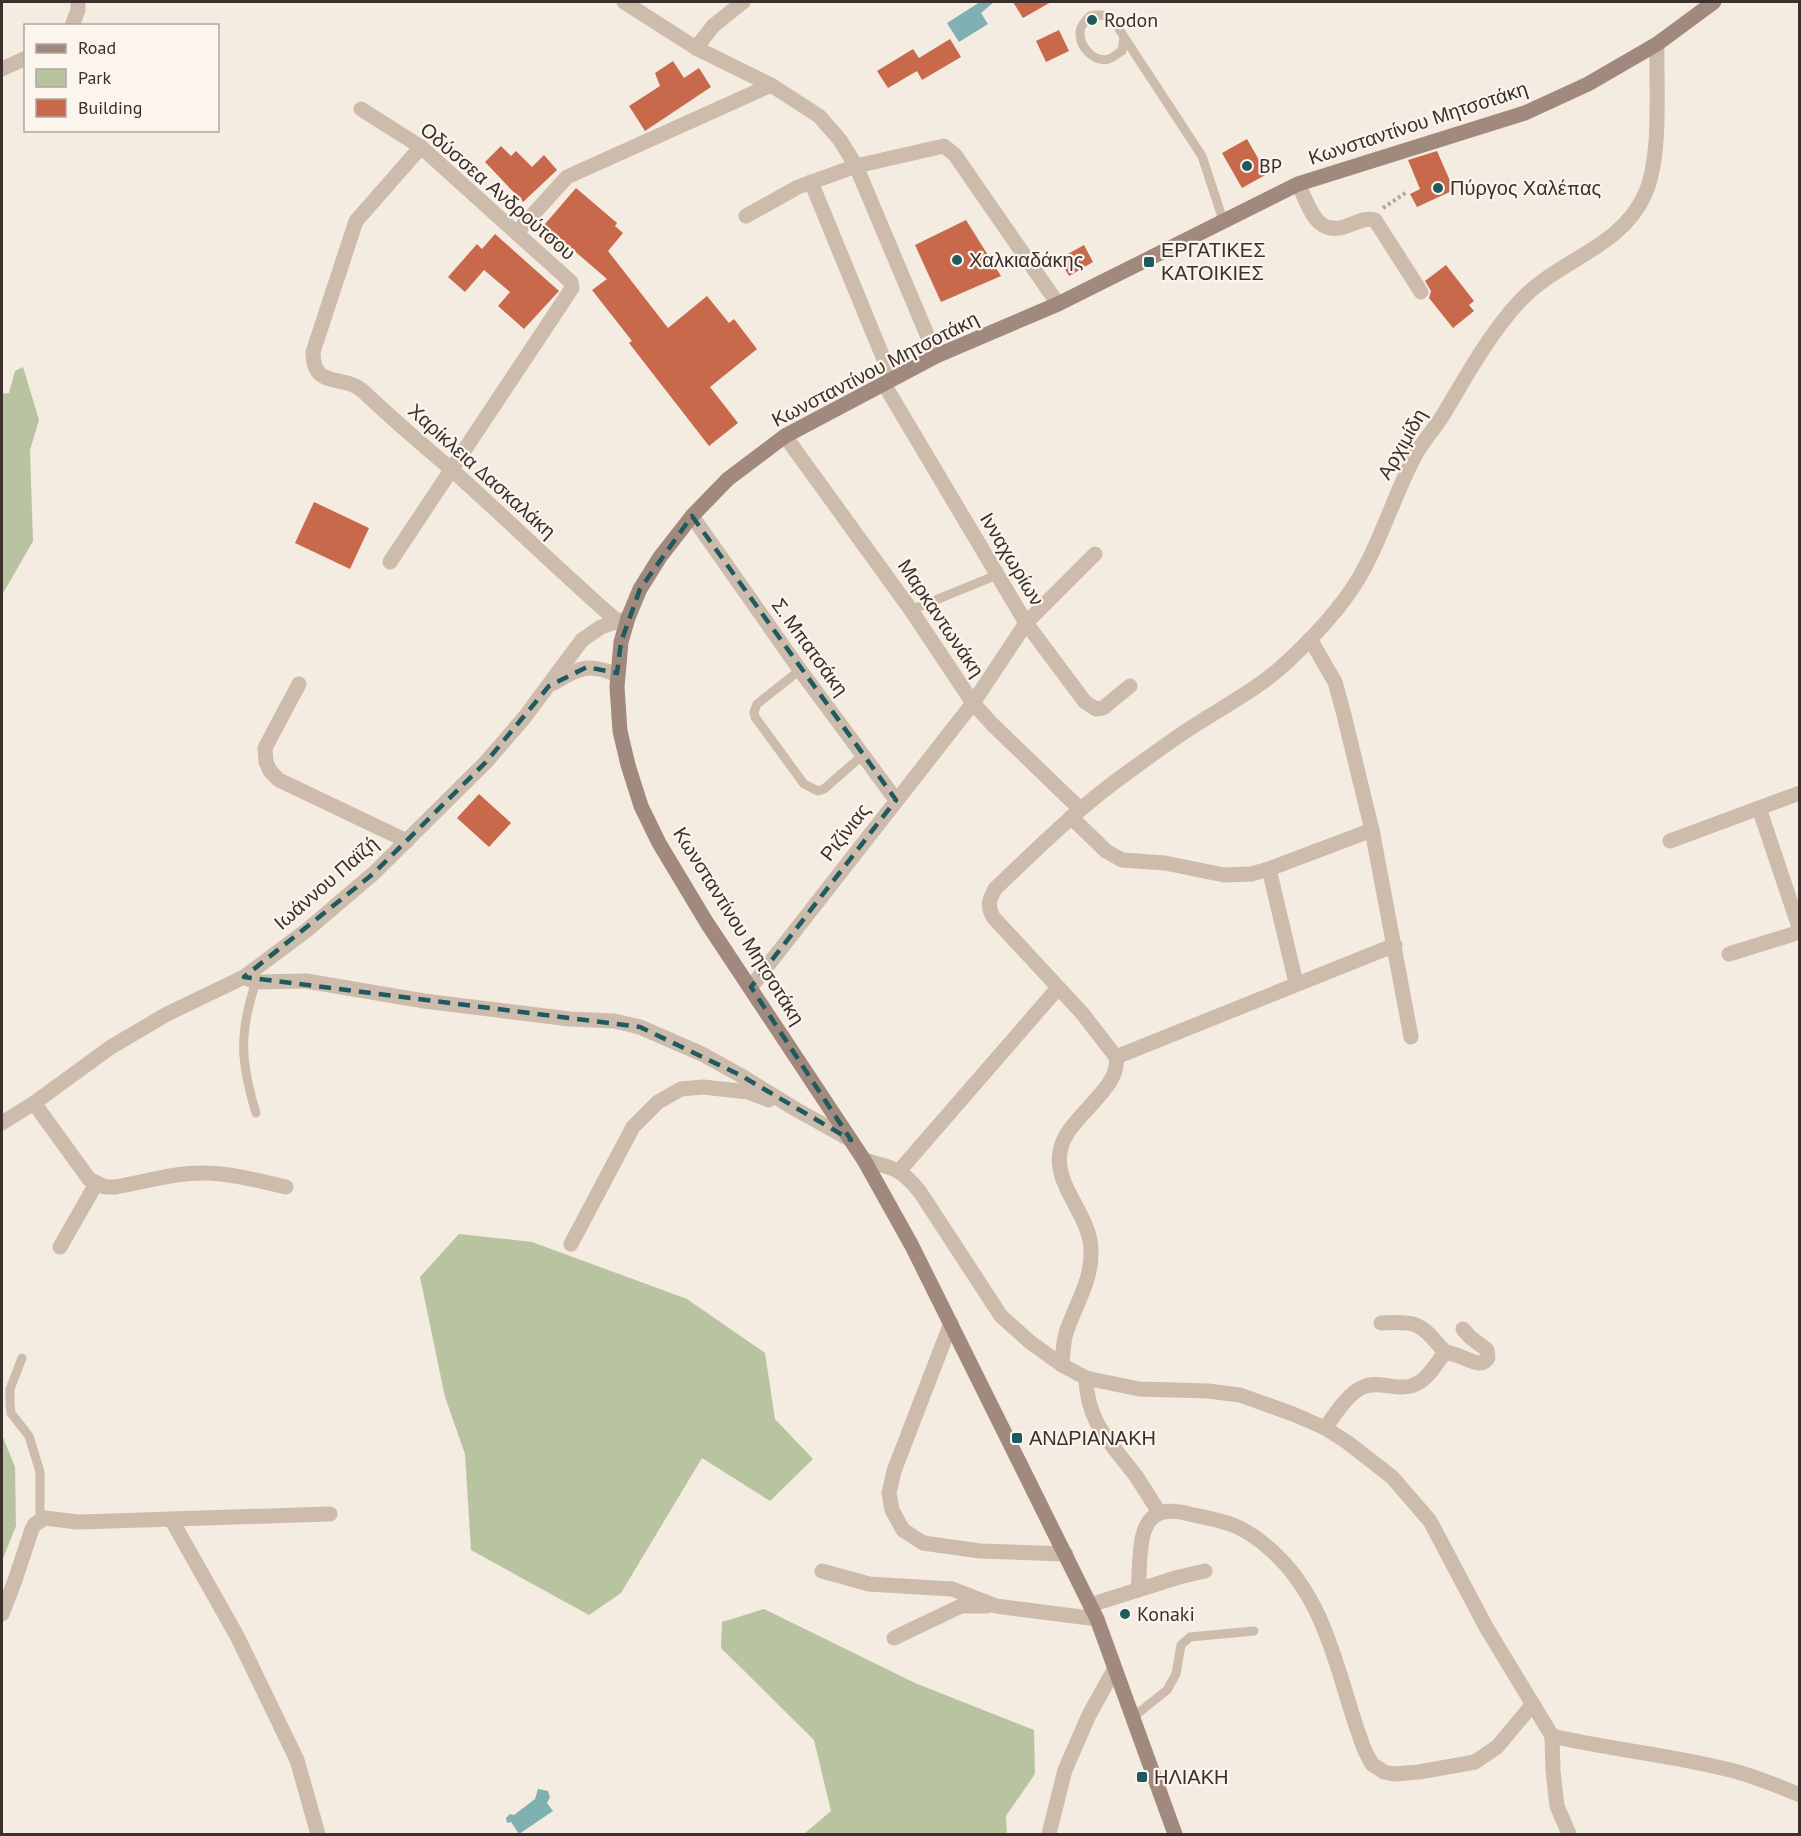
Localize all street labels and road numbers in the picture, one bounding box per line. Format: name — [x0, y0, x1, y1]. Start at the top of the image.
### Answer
street label: Κωνσταντίνου Μητσοτάκη — [1305, 75, 1531, 171]
street label: Οδύσσεα Ανδρούτσου — [415, 116, 581, 266]
street label: Κωνσταντίνου Μητσοτάκη — [767, 305, 983, 433]
street label: Χαρίκλεια Δασκαλάκη — [403, 398, 561, 544]
street label: Αρχιμίδη — [1371, 404, 1433, 484]
street label: Ινναχωρίων — [974, 508, 1050, 610]
street label: Μαρκαντωνάκη — [892, 554, 990, 682]
street label: Σ. Μπατσάκη — [766, 593, 854, 701]
street label: Ριζίνιας — [814, 797, 876, 866]
street label: Κωνσταντίνου Μητσοτάκη — [667, 822, 811, 1030]
street label: Ιωάννου Παϊζή — [268, 830, 384, 936]

